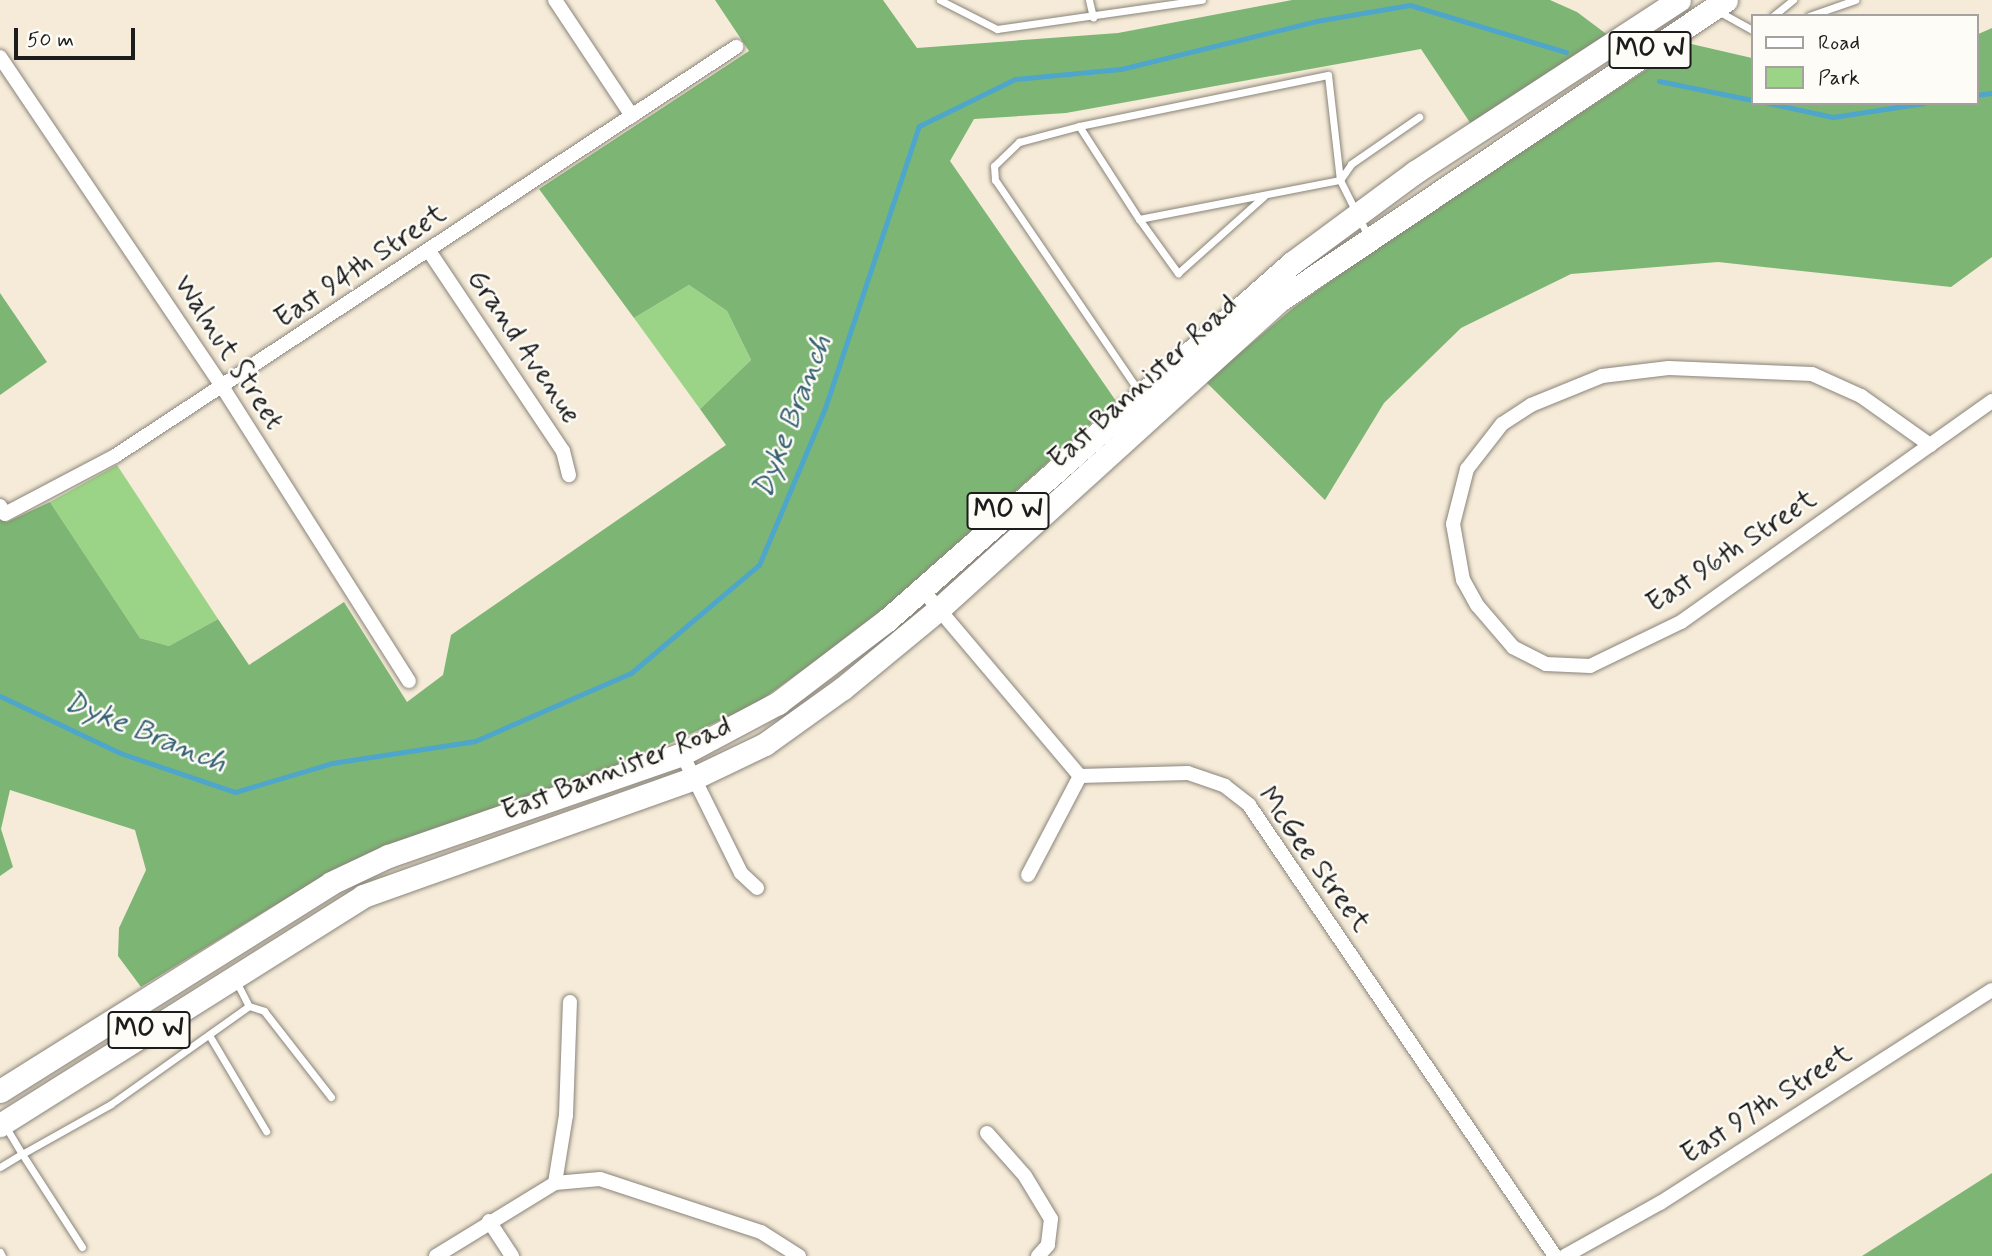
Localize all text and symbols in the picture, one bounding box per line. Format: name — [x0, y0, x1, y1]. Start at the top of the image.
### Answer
scale bar — [18, 14, 138, 58]
legend — [1750, 14, 1978, 105]
text: 50 m — [27, 26, 74, 54]
road number: MO W — [1606, 28, 1694, 72]
text: Road — [1818, 29, 1860, 57]
text: Park — [1818, 64, 1860, 92]
street label: East 94th Street — [269, 197, 453, 337]
street label: Grand Avenue — [460, 265, 586, 429]
street label: Walnut Street — [164, 267, 292, 439]
street label: East Bannister Road — [1043, 290, 1245, 476]
water label: Dyke Branch — [745, 330, 841, 504]
street label: East 96th Street — [1641, 483, 1823, 621]
road number: MO W — [964, 489, 1052, 534]
water label: Dyke Branch — [58, 684, 232, 782]
street label: East Bannister Road — [498, 711, 736, 829]
street label: McGee Street — [1249, 781, 1377, 939]
road number: MO W — [105, 1007, 193, 1052]
street label: East 97th Street — [1676, 1038, 1858, 1172]

